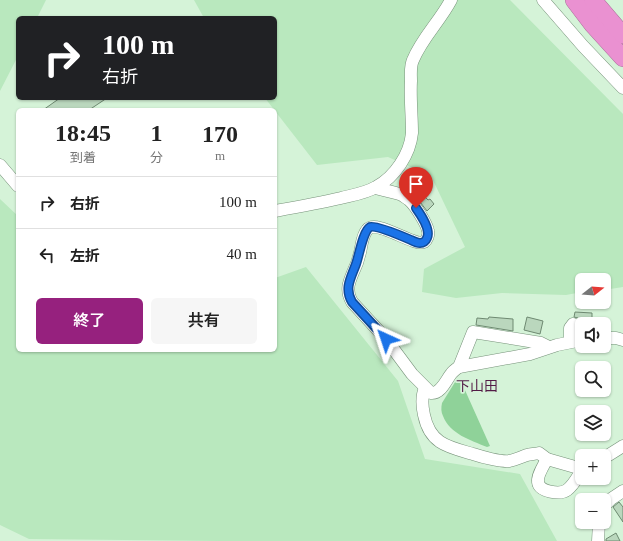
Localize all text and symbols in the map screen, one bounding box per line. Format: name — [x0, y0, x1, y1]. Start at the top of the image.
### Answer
text: 100 m — [102, 29, 174, 60]
icon: right — [36, 32, 88, 84]
text: 右折 — [102, 67, 138, 87]
text: 18:45 — [55, 120, 111, 146]
text: 1 — [150, 120, 162, 146]
text: 170 — [202, 121, 238, 147]
text: m — [215, 148, 225, 163]
text: 到着 — [70, 150, 96, 165]
text: 分 — [150, 150, 163, 165]
pin — [399, 167, 433, 208]
icon: arrive — [405, 173, 427, 195]
icon: right — [36, 192, 58, 214]
text: 100 m — [219, 194, 257, 210]
text: 右折 — [70, 196, 100, 212]
icon: left — [36, 244, 58, 266]
text: 40 m — [227, 246, 257, 262]
text: 左折 — [70, 248, 100, 264]
north arrow — [575, 273, 611, 309]
map controls — [575, 273, 611, 529]
button: 終了 — [36, 298, 143, 344]
button: 共有 — [151, 298, 257, 344]
button: sound — [575, 317, 611, 353]
position arrow — [365, 318, 407, 360]
button: search — [575, 361, 611, 397]
district label: 下山田 — [456, 379, 498, 394]
button: layers — [575, 405, 611, 441]
button: + — [575, 449, 611, 485]
button: − — [575, 493, 611, 529]

